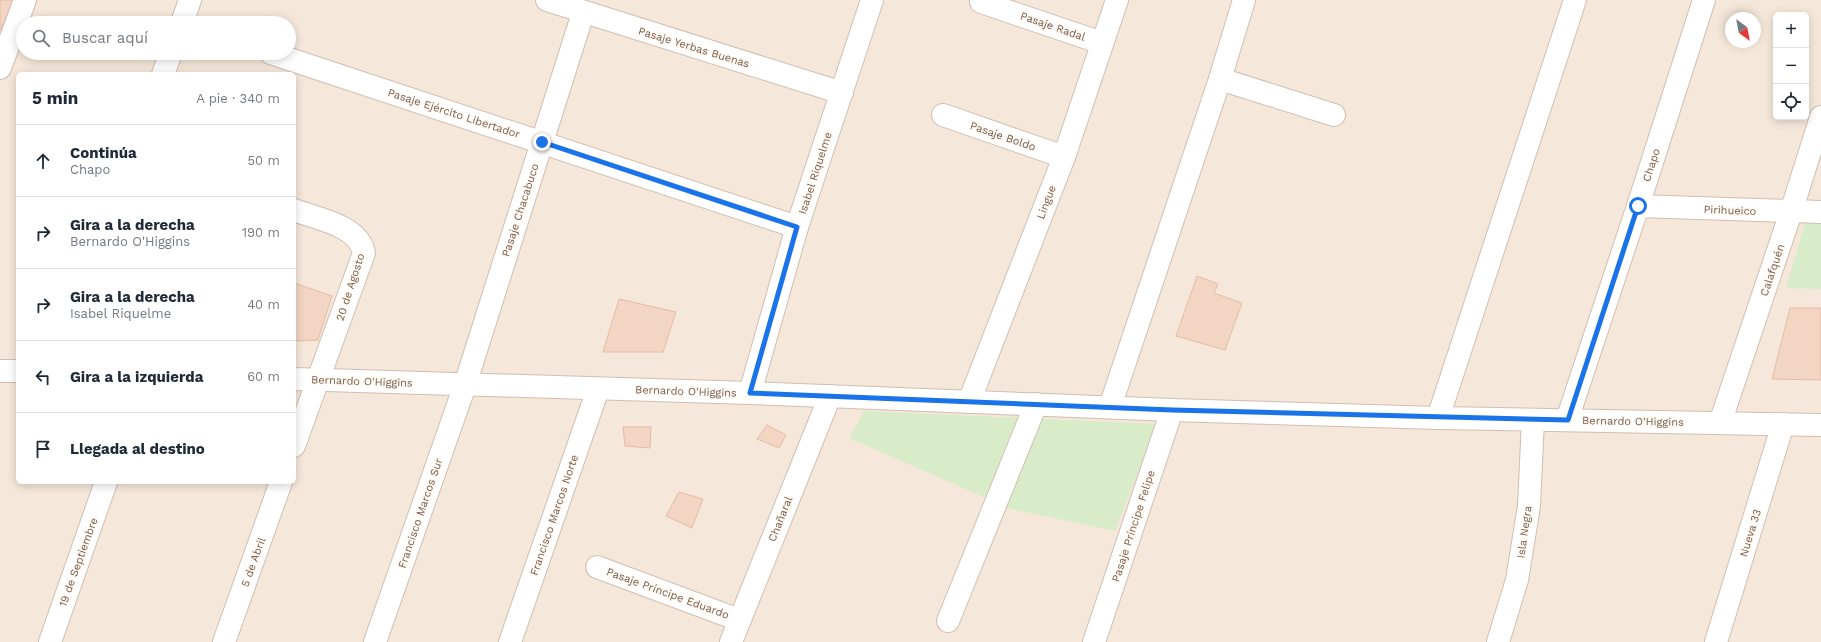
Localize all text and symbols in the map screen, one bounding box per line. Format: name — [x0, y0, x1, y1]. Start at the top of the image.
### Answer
street label: Pasaje Radal — [1019, 9, 1088, 44]
north arrow — [1725, 12, 1761, 48]
map controls — [1773, 12, 1809, 120]
button: + — [1773, 12, 1809, 48]
search box — [16, 16, 296, 60]
street label: Pasaje Yerbas Buenas — [637, 24, 751, 71]
icon: search — [30, 27, 52, 49]
text: Buscar aquí — [62, 29, 148, 47]
button: − — [1773, 48, 1809, 84]
button: locate — [1773, 84, 1809, 120]
street label: Pasaje Ejército Libertador — [386, 86, 522, 141]
text: 5 min — [32, 88, 78, 108]
text: A pie · 340 m — [196, 91, 280, 106]
street label: Pasaje Boldo — [968, 119, 1037, 154]
street label: Isabel Riquelme — [796, 130, 835, 216]
route end — [533, 133, 551, 151]
text: Continúa — [70, 144, 137, 162]
street label: Chapo — [1640, 147, 1663, 183]
icon: ahead — [32, 150, 54, 172]
text: 50 m — [248, 153, 280, 168]
text: Chapo — [70, 162, 110, 177]
street label: Pasaje Chacabuco — [499, 162, 542, 258]
street label: Lingue — [1034, 183, 1059, 221]
route start — [1629, 197, 1647, 215]
street label: Pirihueico — [1703, 203, 1757, 218]
text: Gira a la derecha — [70, 216, 195, 234]
icon: right — [32, 222, 54, 244]
text: 190 m — [242, 225, 280, 240]
text: Bernardo O'Higgins — [70, 234, 190, 249]
street label: Calafquén — [1757, 242, 1787, 298]
street label: 20 de Agosto — [333, 252, 368, 323]
text: Gira a la derecha — [70, 288, 195, 306]
icon: right — [32, 294, 54, 316]
text: 40 m — [247, 297, 280, 312]
text: Isabel Riquelme — [70, 306, 171, 321]
icon: left — [32, 366, 54, 388]
text: Gira a la izquierda — [70, 368, 203, 386]
text: 60 m — [247, 369, 280, 384]
street label: Bernardo O'Higgins — [311, 373, 413, 390]
street label: Bernardo O'Higgins — [635, 383, 737, 400]
street label: Bernardo O'Higgins — [1582, 414, 1684, 429]
icon: arrive — [32, 438, 54, 460]
text: Llegada al destino — [70, 440, 205, 458]
street label: Francisco Marcos Norte — [528, 453, 581, 577]
street label: Francisco Marcos Sur — [396, 456, 446, 570]
street label: Pasaje Príncipe Felipe — [1109, 469, 1158, 584]
street label: Chañaral — [766, 494, 796, 544]
street label: Isla Negra — [1514, 505, 1535, 559]
street label: Nueva 33 — [1737, 508, 1764, 559]
street label: 19 de Septiembre — [56, 516, 101, 609]
street label: 5 de Abril — [239, 535, 269, 589]
street label: Pasaje Príncipe Eduardo — [605, 565, 731, 622]

